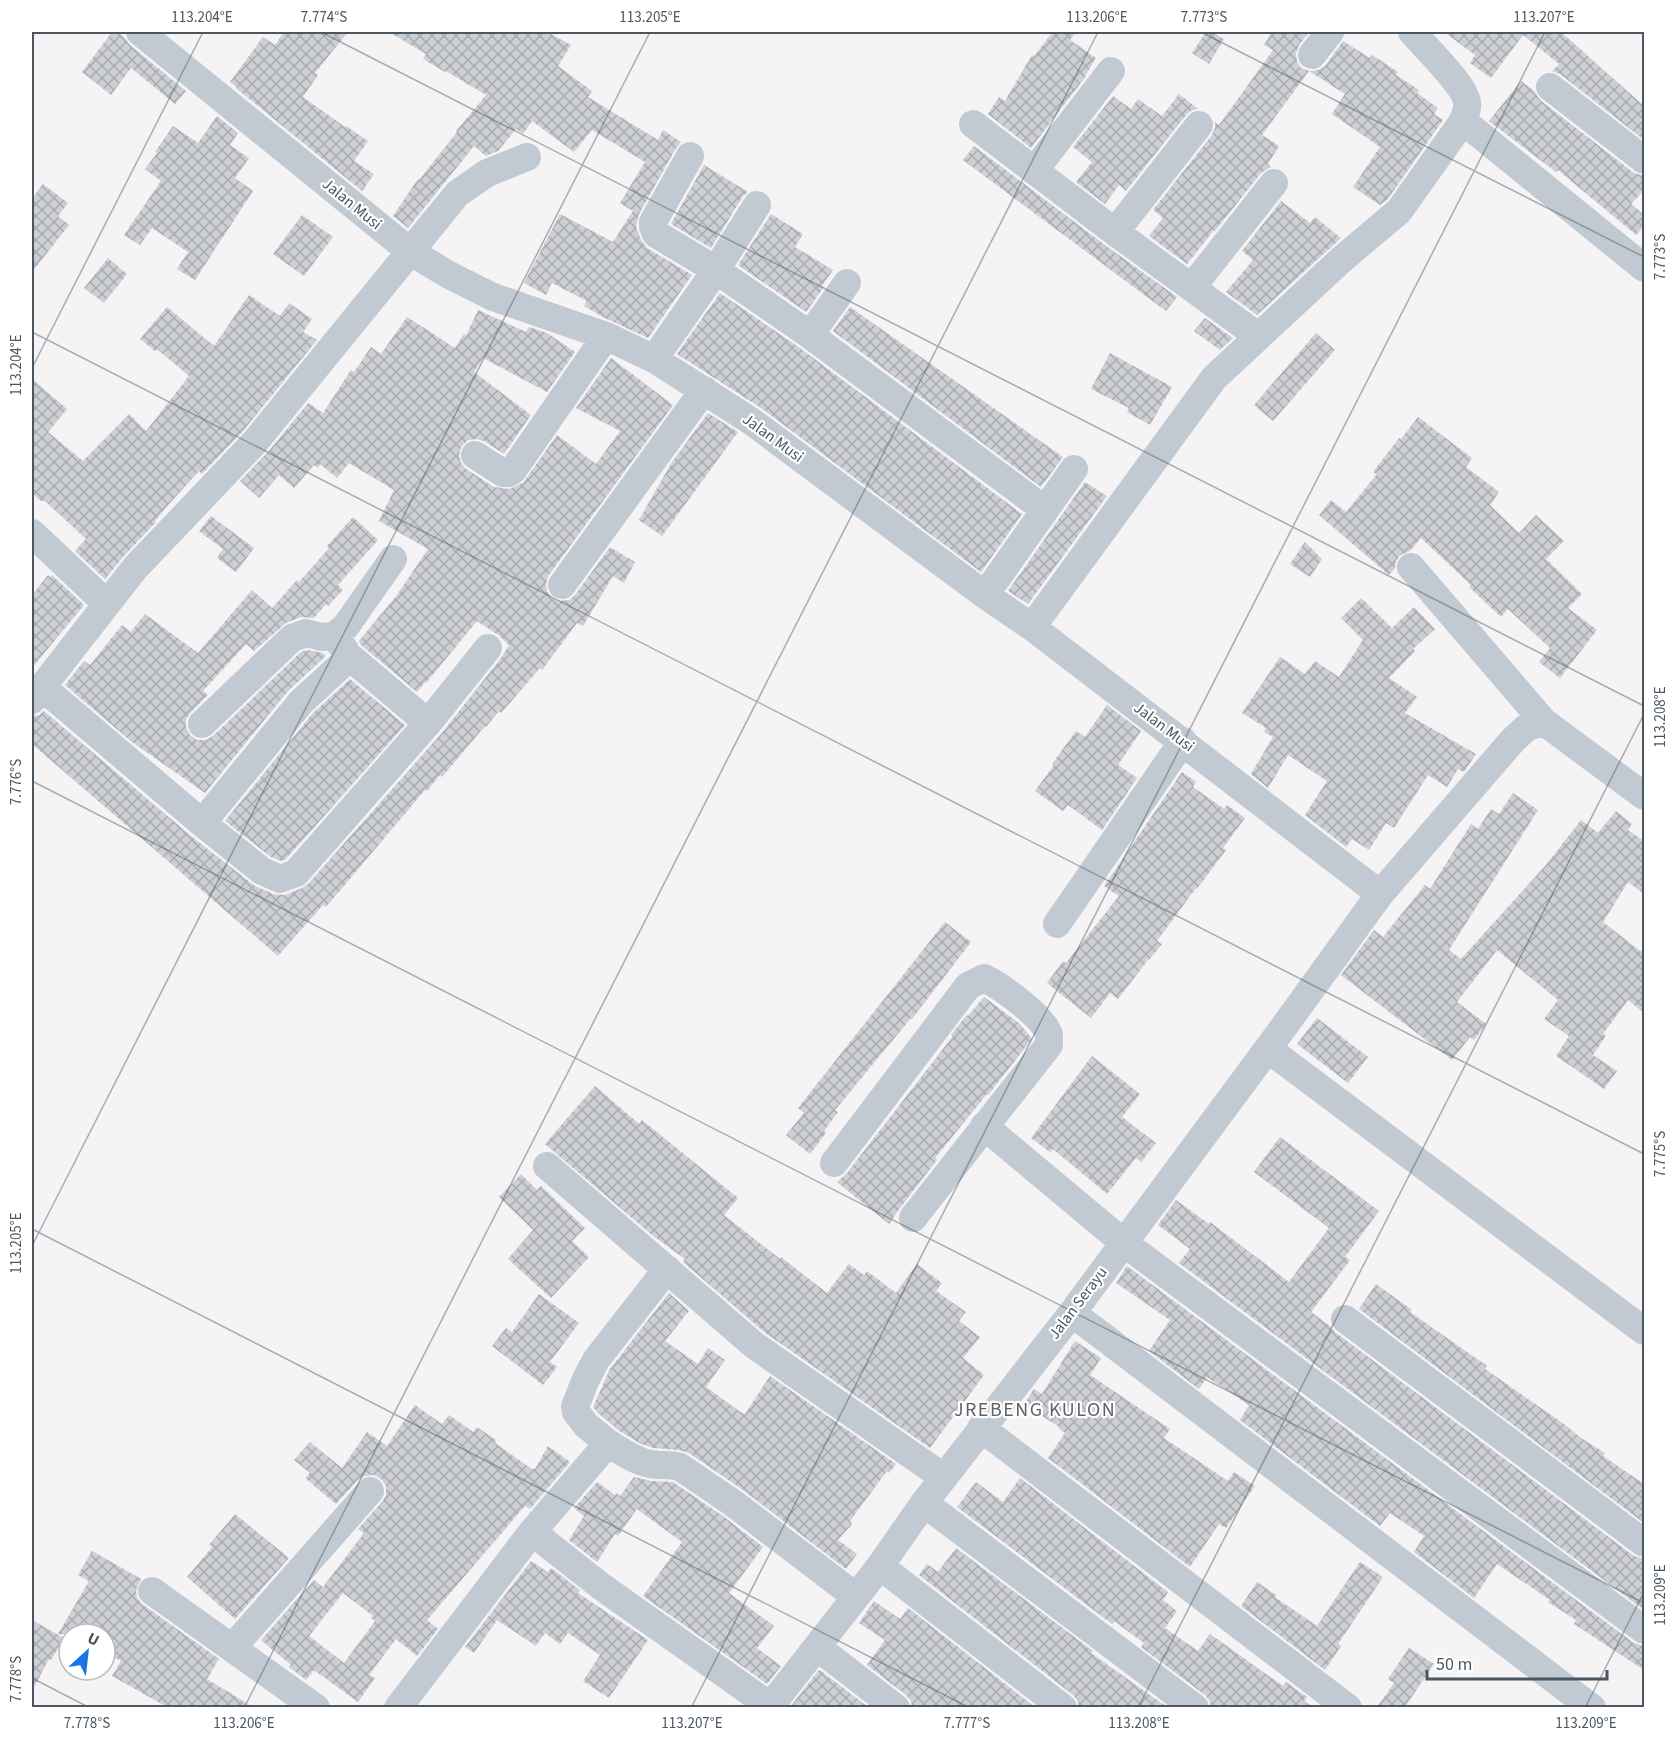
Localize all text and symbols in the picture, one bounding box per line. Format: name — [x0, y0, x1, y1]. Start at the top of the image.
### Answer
text: 113.204°E — [171, 7, 233, 28]
text: 7.774°S — [301, 7, 347, 28]
text: 113.205°E — [619, 7, 681, 28]
text: 113.206°E — [1066, 7, 1128, 28]
text: 7.773°S — [1181, 7, 1227, 28]
text: 113.207°E — [1513, 7, 1575, 28]
street label: Jalan Musi — [318, 173, 386, 235]
text: 7.773°S — [1650, 234, 1671, 280]
text: 113.204°E — [6, 334, 27, 396]
street label: Jalan Musi — [738, 408, 808, 468]
text: 113.208°E — [1650, 686, 1671, 748]
street label: Jalan Musi — [1129, 697, 1199, 757]
text: 7.776°S — [6, 759, 27, 805]
text: 7.775°S — [1650, 1131, 1671, 1177]
text: 113.205°E — [6, 1212, 27, 1274]
street label: Jalan Serayu — [1043, 1262, 1113, 1344]
district label: JREBENG KULON — [954, 1396, 1116, 1424]
text: 113.209°E — [1650, 1564, 1671, 1626]
north arrow — [57, 1622, 117, 1682]
text: U — [84, 1627, 103, 1652]
scale bar — [1427, 1643, 1607, 1681]
text: 50 m — [1436, 1652, 1472, 1677]
text: 7.778°S — [6, 1656, 27, 1702]
text: 7.778°S — [64, 1713, 110, 1734]
text: 113.206°E — [213, 1713, 275, 1734]
text: 113.207°E — [661, 1713, 723, 1734]
text: 7.777°S — [944, 1713, 990, 1734]
text: 113.208°E — [1108, 1713, 1170, 1734]
text: 113.209°E — [1555, 1713, 1617, 1734]

